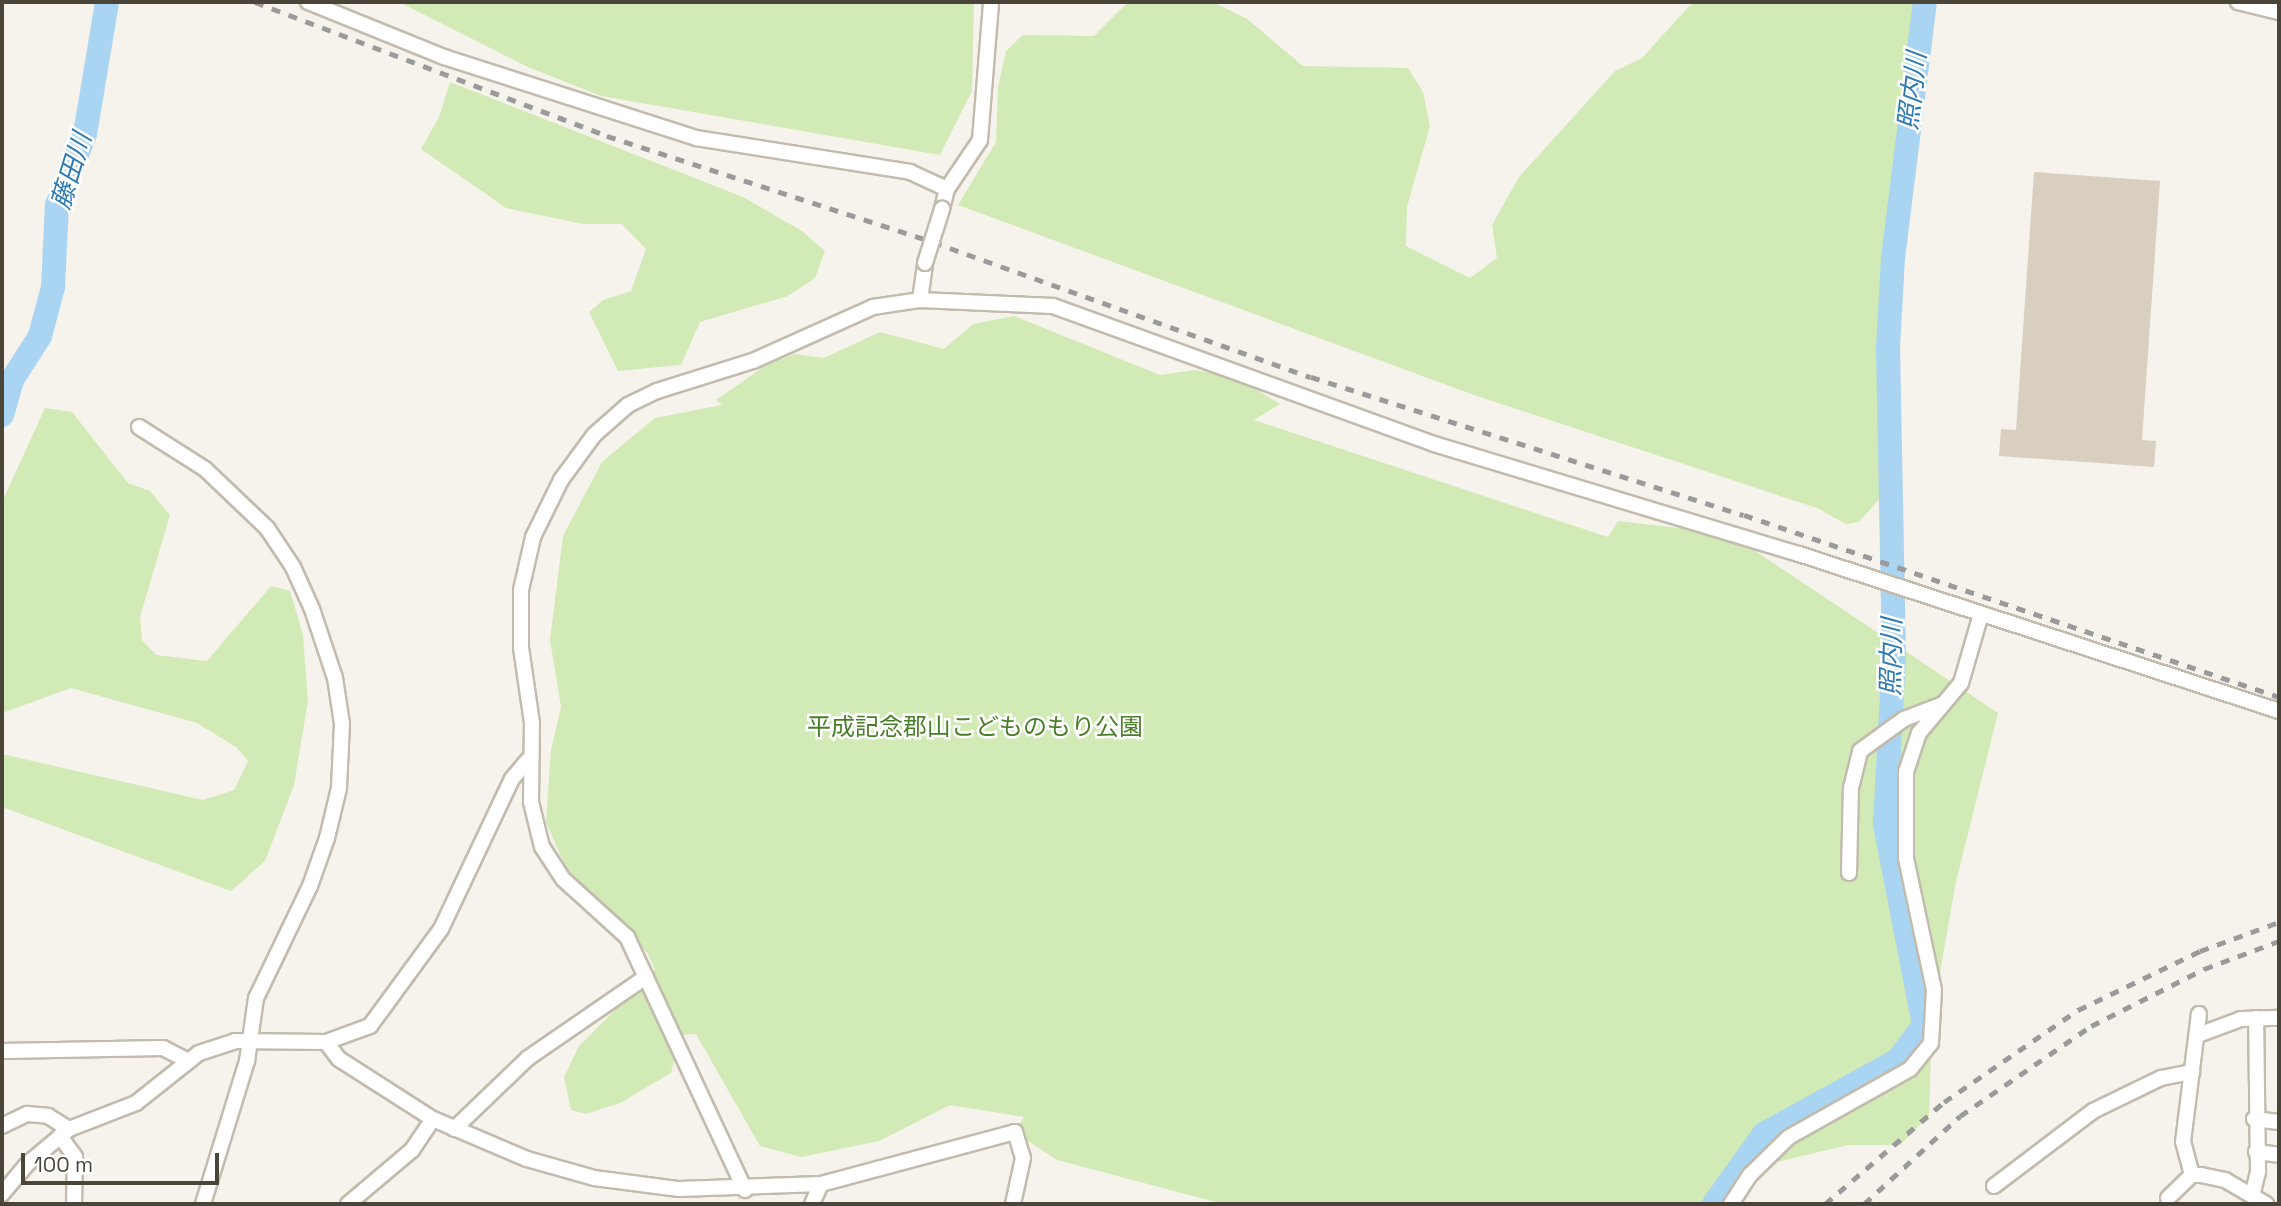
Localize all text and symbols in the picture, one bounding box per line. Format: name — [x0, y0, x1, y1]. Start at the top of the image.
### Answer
water label: 照内川 — [1893, 50, 1933, 132]
water label: 藤田川 — [46, 129, 98, 213]
water label: 照内川 — [1876, 618, 1908, 696]
park label: 平成記念郡山こどものもり公園 — [807, 713, 1143, 741]
scale bar — [24, 1140, 222, 1184]
text: 100 m — [34, 1151, 93, 1178]

